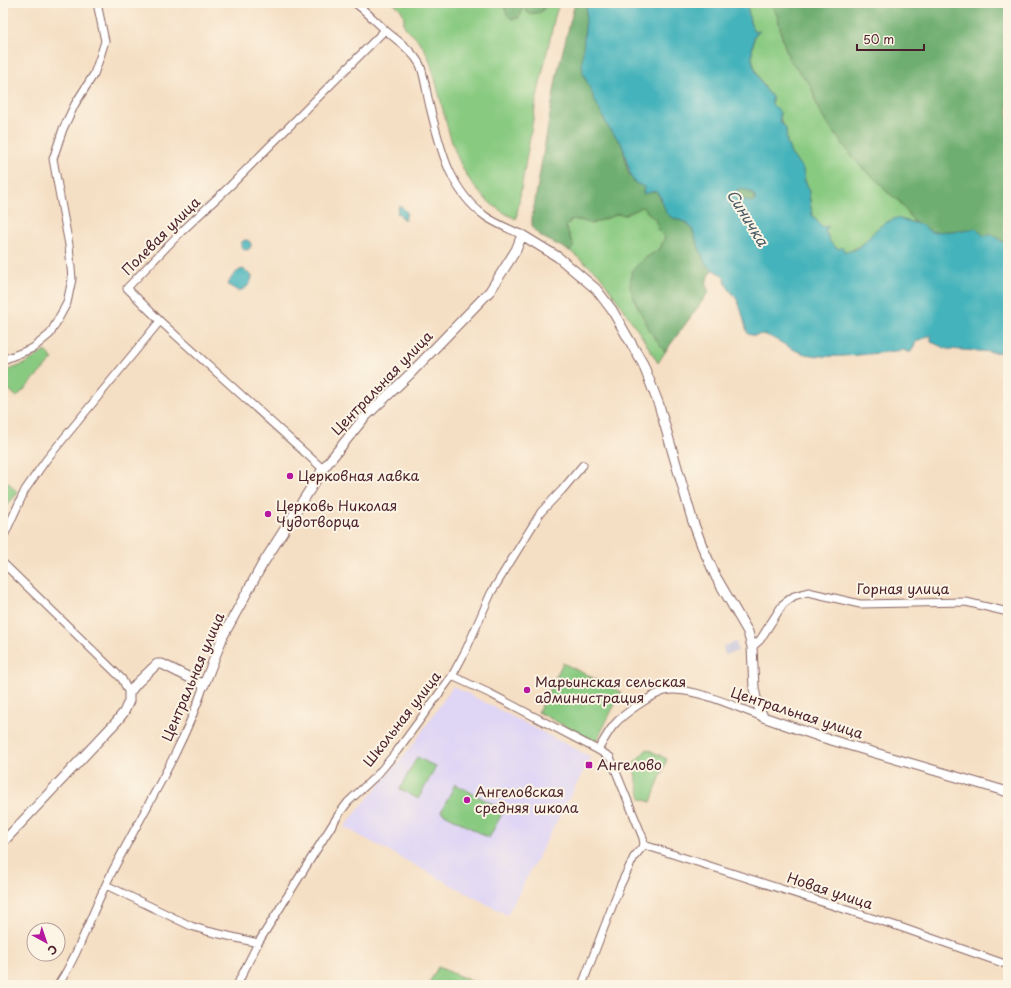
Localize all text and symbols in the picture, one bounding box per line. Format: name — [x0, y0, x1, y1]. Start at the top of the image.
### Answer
scale bar — [857, 26, 924, 52]
text: 50 m — [863, 30, 894, 48]
water label: Синичка — [722, 184, 775, 251]
street label: Полевая улица — [117, 191, 205, 280]
street label: Центральная улица — [326, 326, 437, 440]
place label: Церковная лавка — [298, 465, 420, 486]
marker: Церковная лавка — [285, 471, 295, 481]
place label: Церковь Николая Чудотворца — [276, 495, 397, 532]
marker: Церковь Николая Чудотворца — [263, 509, 273, 519]
street label: Горная улица — [857, 578, 949, 599]
street label: Центральная улица — [156, 609, 229, 744]
street label: Школьная улица — [358, 666, 446, 771]
place label: Марьинская сельская администрация — [535, 671, 686, 708]
street label: Центральная улица — [728, 681, 866, 744]
marker: Марьинская сельская администрация — [522, 685, 532, 695]
place label: Ангелово — [597, 754, 662, 775]
marker: Ангелово — [584, 760, 594, 770]
place label: Ангеловская средняя школа — [475, 781, 579, 818]
marker: Ангеловская средняя школа — [462, 795, 472, 805]
street label: Новая улица — [785, 867, 876, 914]
north arrow — [26, 922, 66, 962]
text: С — [44, 941, 61, 959]

